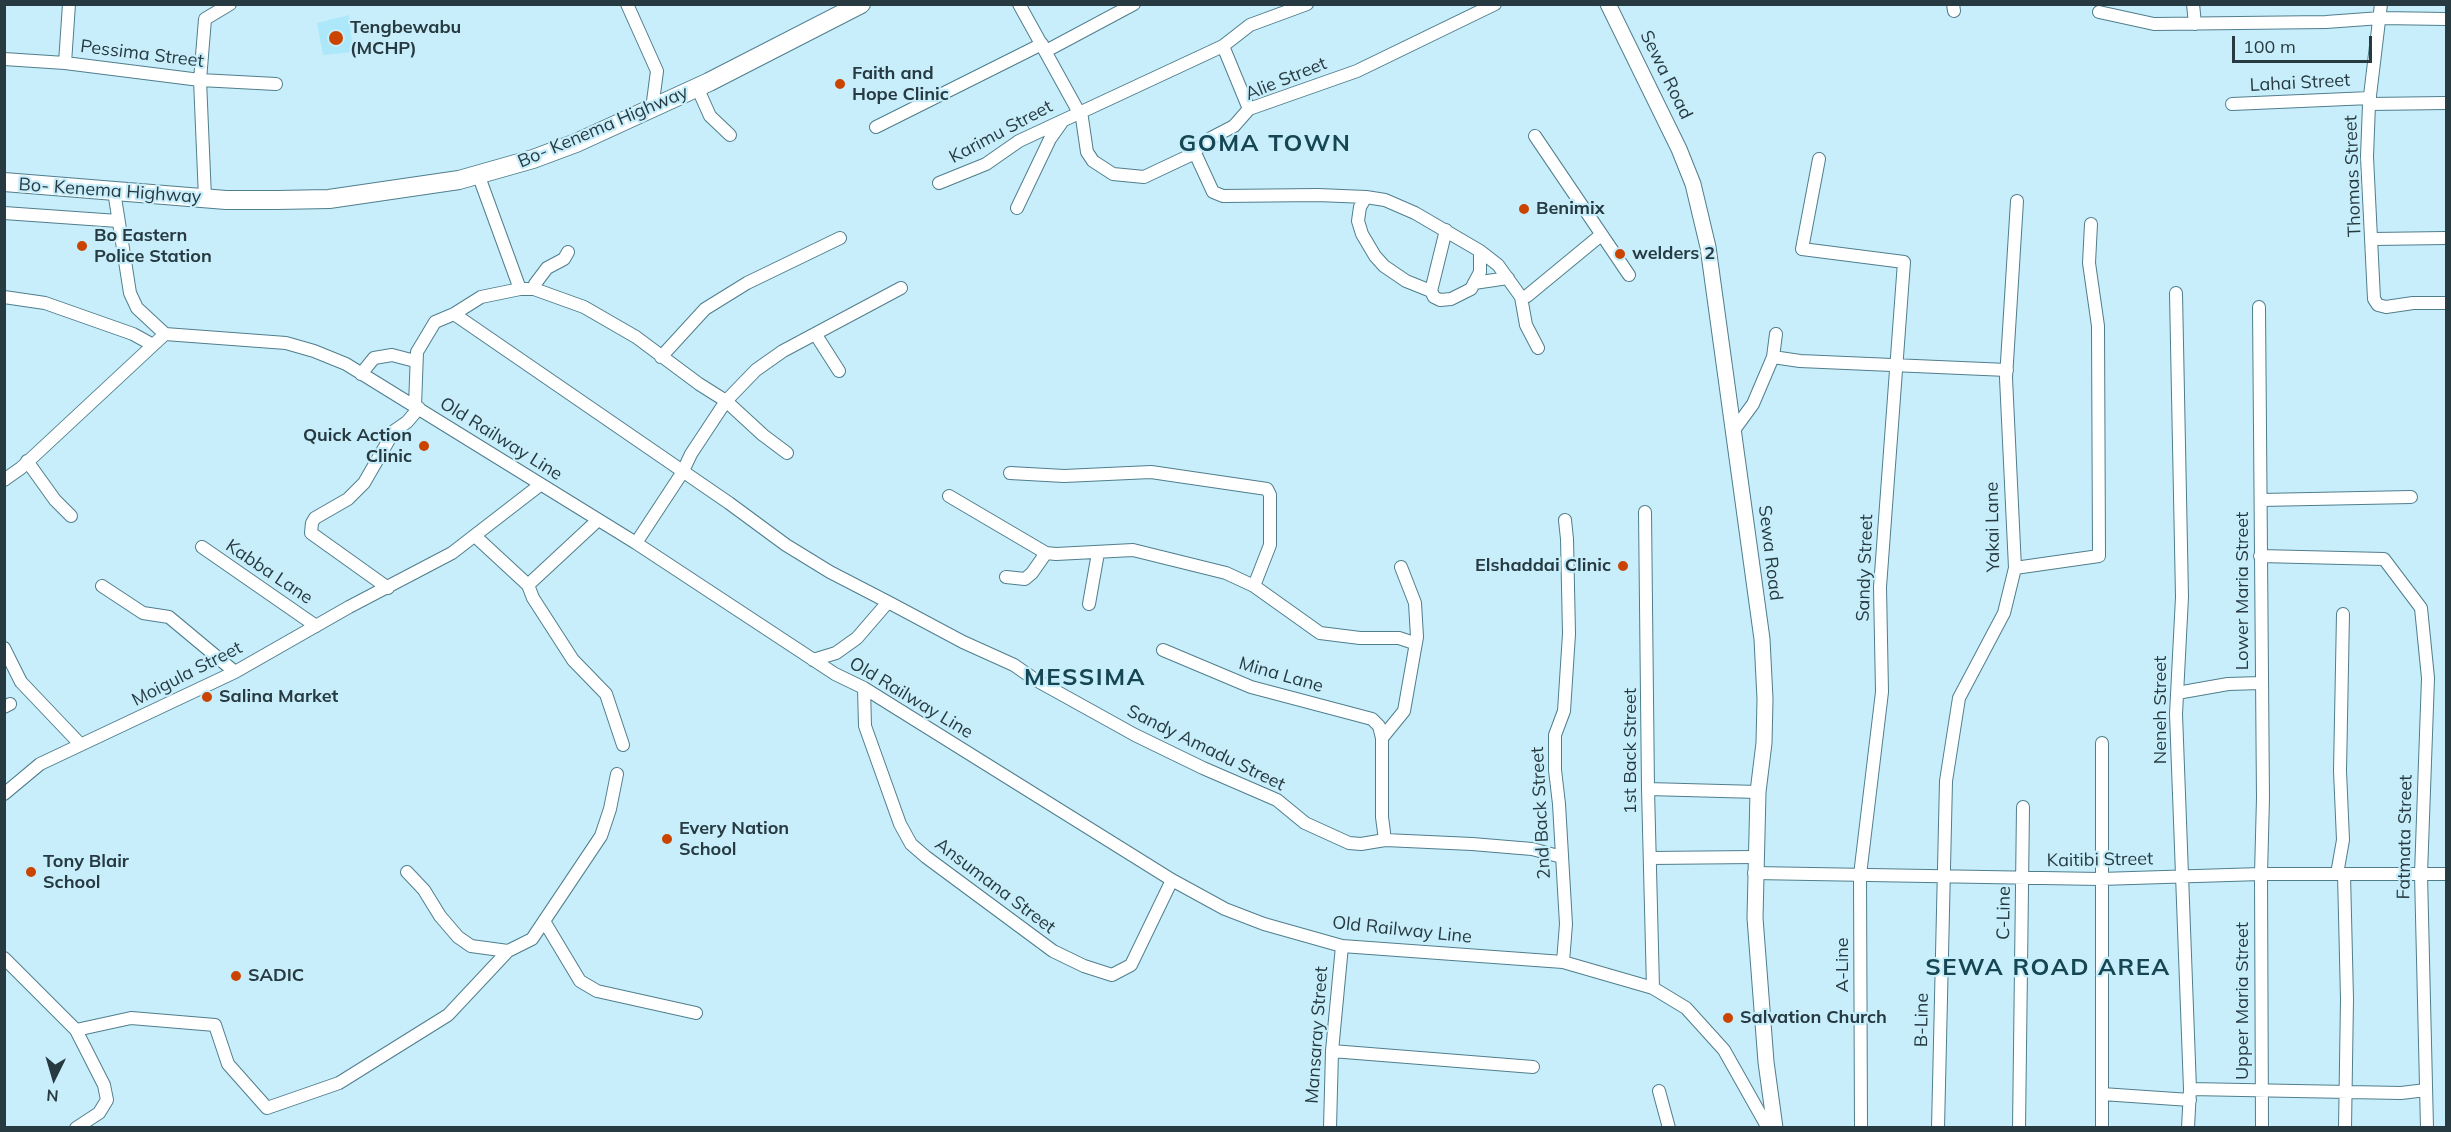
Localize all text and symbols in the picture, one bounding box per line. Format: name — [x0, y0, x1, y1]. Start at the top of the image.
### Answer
place label: Tengbewabu (MCHP) — [350, 17, 461, 60]
scale bar — [2235, 24, 2374, 62]
street label: Sewa Road — [1635, 27, 1697, 123]
marker: Tengbewabu (MCHP) — [327, 29, 345, 47]
text: 100 m — [2243, 35, 2296, 58]
street label: Pessima Street — [79, 36, 205, 72]
street label: Alie Street — [1242, 53, 1330, 105]
place label: Faith and Hope Clinic — [852, 63, 949, 106]
street label: Lahai Street — [2249, 70, 2351, 96]
marker: Faith and Hope Clinic — [833, 77, 847, 91]
street label: Bo- Kenema Highway — [515, 81, 691, 173]
street label: Karimu Street — [946, 96, 1056, 168]
street label: Thomas Street — [2340, 115, 2366, 237]
district label: GOMA TOWN — [1179, 130, 1351, 158]
street label: Bo- Kenema Highway — [18, 174, 202, 208]
place label: Benimix — [1536, 198, 1605, 220]
marker: Benimix — [1517, 202, 1531, 216]
place label: Bo Eastern Police Station — [94, 225, 212, 268]
marker: Bo Eastern Police Station — [75, 239, 89, 253]
place label: welders 2 — [1632, 243, 1715, 265]
marker: welders 2 — [1613, 247, 1627, 261]
street label: Old Railway Line — [436, 393, 566, 485]
place label: Quick Action Clinic — [303, 425, 412, 468]
marker: Quick Action Clinic — [417, 439, 431, 453]
street label: Yakai Lane — [1981, 482, 2005, 572]
street label: Sewa Road — [1753, 504, 1787, 602]
street label: Lower Maria Street — [2232, 512, 2254, 670]
street label: Sandy Street — [1852, 514, 1878, 622]
street label: Kabba Lane — [221, 535, 317, 609]
place label: Elshaddai Clinic — [1475, 555, 1611, 577]
marker: Elshaddai Clinic — [1616, 559, 1630, 573]
street label: Moigula Street — [128, 637, 246, 711]
street label: Old Railway Line — [845, 653, 977, 743]
street label: Mina Lane — [1236, 653, 1326, 697]
street label: Neneh Street — [2150, 656, 2172, 764]
district label: MESSIMA — [1024, 664, 1146, 692]
place label: Salina Market — [219, 686, 338, 708]
street label: 1st Back Street — [1620, 688, 1642, 814]
marker: Salina Market — [200, 690, 214, 704]
street label: Sandy Amadu Street — [1123, 700, 1289, 796]
street label: 2nd Back Street — [1527, 746, 1555, 880]
street label: Fatmata Street — [2393, 774, 2417, 900]
place label: Every Nation School — [679, 818, 789, 860]
marker: Every Nation School — [660, 832, 674, 846]
street label: Ansumana Street — [930, 834, 1060, 938]
street label: Kaitibi Street — [2047, 848, 2153, 872]
place label: Tony Blair School — [43, 851, 129, 894]
marker: Tony Blair School — [24, 865, 38, 879]
street label: C-Line — [1993, 886, 2015, 940]
street label: Old Railway Line — [1331, 912, 1473, 948]
street label: Upper Maria Street — [2232, 922, 2254, 1080]
street label: A-Line — [1832, 937, 1854, 993]
district label: SEWA ROAD AREA — [1925, 954, 2171, 982]
place label: SADIC — [248, 965, 304, 987]
street label: Mansaray Street — [1301, 966, 1333, 1104]
marker: SADIC — [229, 969, 243, 983]
street label: B-Line — [1911, 993, 1933, 1047]
place label: Salvation Church — [1740, 1007, 1887, 1029]
marker: Salvation Church — [1721, 1011, 1735, 1025]
north arrow — [24, 1048, 84, 1108]
text: N — [46, 1085, 59, 1106]

